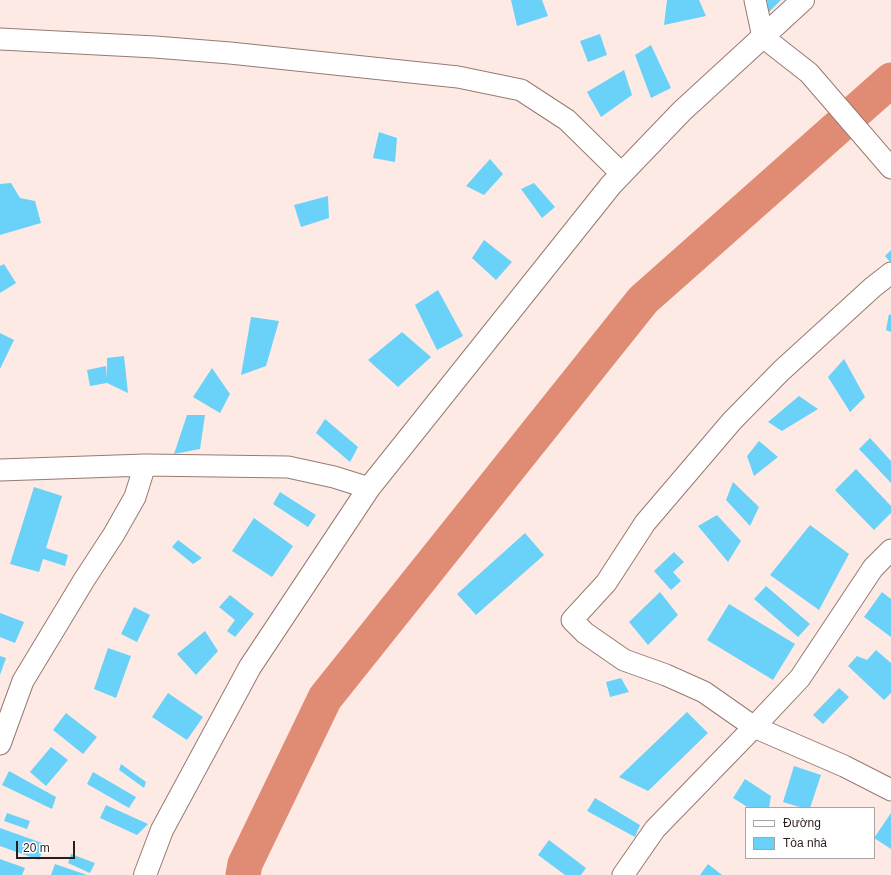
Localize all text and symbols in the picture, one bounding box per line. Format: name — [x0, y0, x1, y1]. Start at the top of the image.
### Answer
legend — [745, 807, 875, 859]
text: Đường — [783, 816, 821, 830]
scale bar — [18, 833, 77, 859]
text: Tòa nhà — [783, 836, 827, 850]
text: 20 m — [23, 841, 50, 855]

